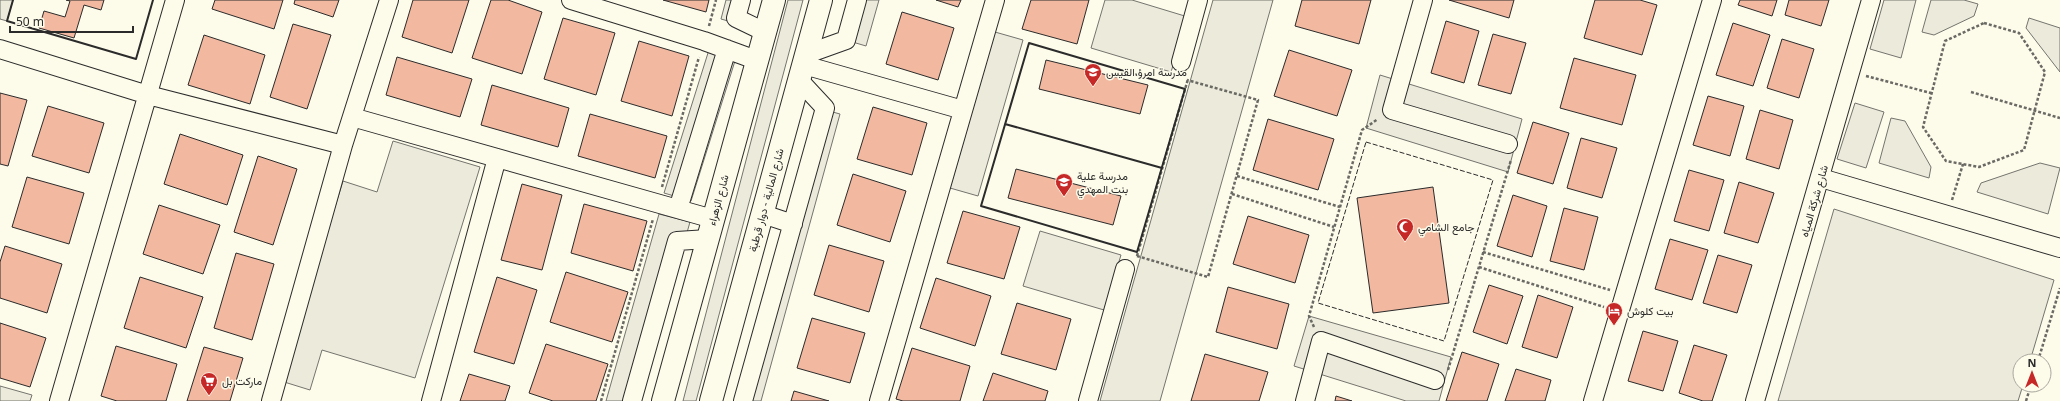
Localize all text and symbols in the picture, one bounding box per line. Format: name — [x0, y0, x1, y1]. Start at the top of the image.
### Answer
scale bar — [10, 8, 133, 34]
text: 50 m — [16, 13, 44, 30]
school or university icon: مدرسة امرؤ القيس — [1083, 62, 1103, 87]
place label: مدرسة امرؤ القيس — [1106, 64, 1187, 79]
street label: شارع المالية - دوار قرطبة — [744, 146, 788, 253]
street label: شارع شركة المياه — [1796, 163, 1832, 239]
place label: مدرسة علية بنت المهدي — [1077, 168, 1128, 199]
street label: شارع الزهراء — [704, 172, 733, 227]
school or university icon: مدرسة علية بنت المهدي — [1054, 172, 1074, 197]
mosque icon: جامع الشامي — [1395, 217, 1415, 242]
place label: جامع الشامي — [1418, 219, 1475, 237]
hotel icon: بيت كلوش — [1604, 301, 1624, 326]
place label: بيت كلوش — [1627, 303, 1674, 318]
north arrow — [2012, 353, 2052, 393]
text: N — [2028, 355, 2036, 370]
supermarket icon: ماركت بل — [199, 371, 219, 396]
place label: ماركت بل — [222, 373, 262, 388]

